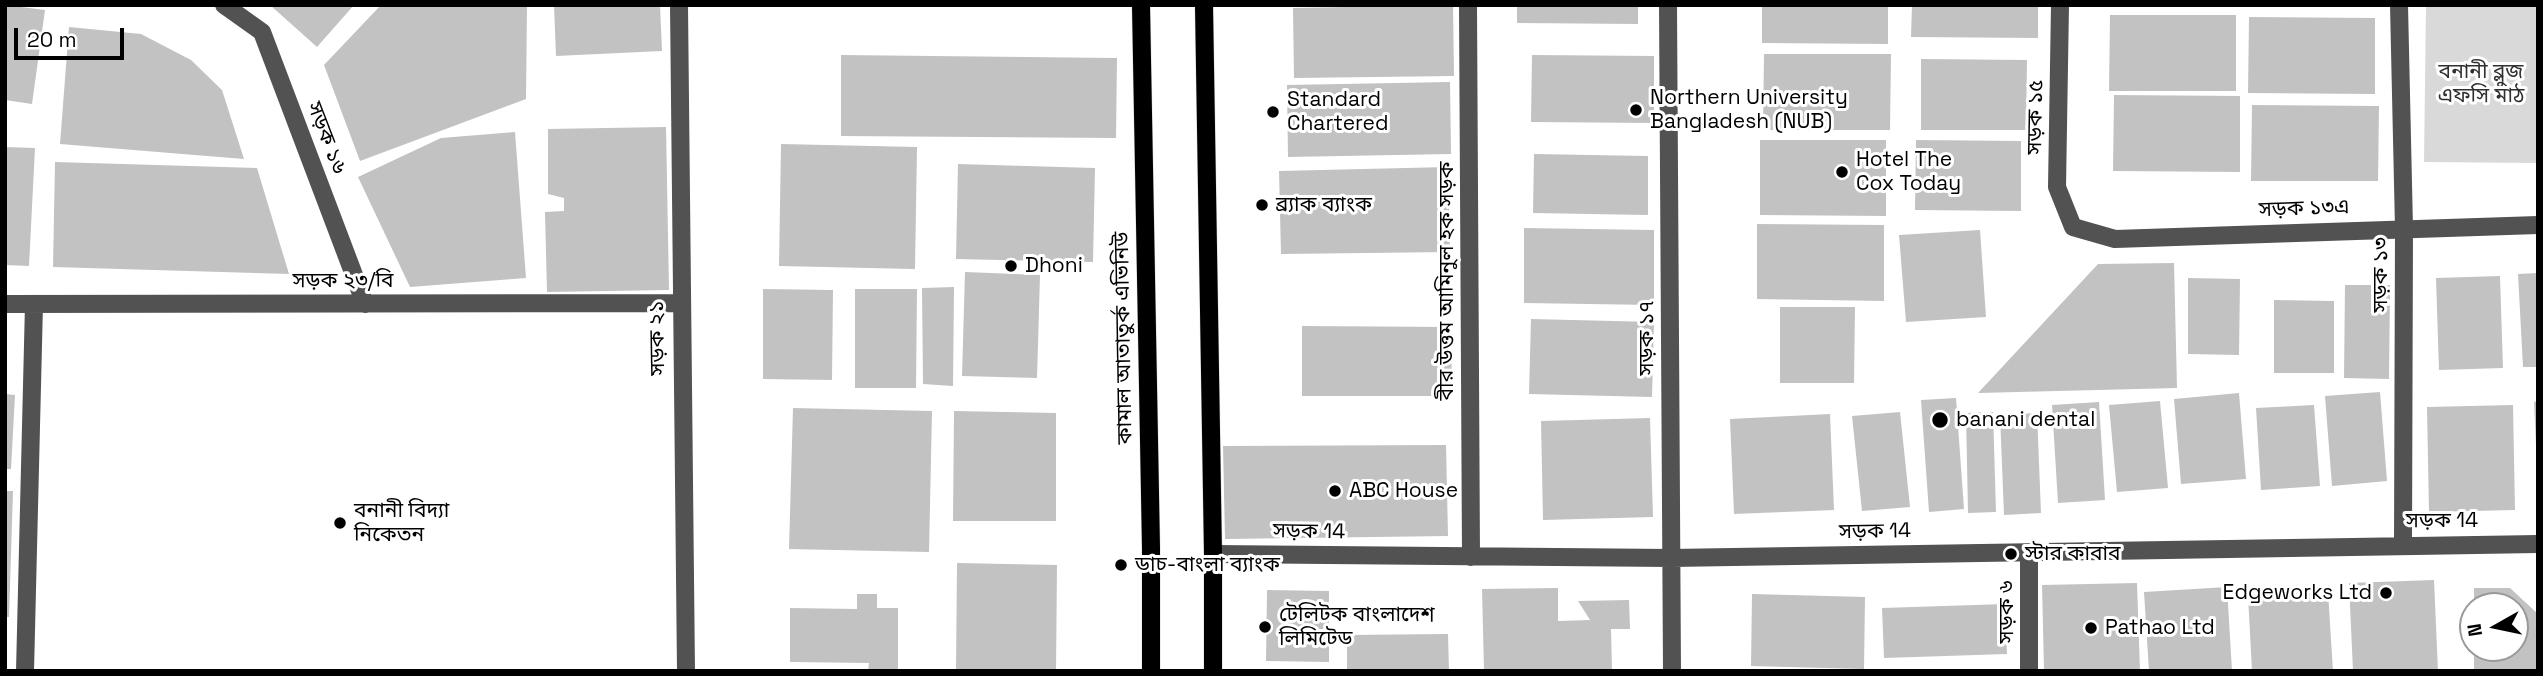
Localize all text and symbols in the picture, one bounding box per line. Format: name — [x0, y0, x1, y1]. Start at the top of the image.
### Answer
scale bar — [18, 14, 128, 58]
text: 20 m — [27, 26, 77, 53]
park label: বনানী ব্লুজ এফসি মাঠ — [2438, 59, 2524, 109]
street label: সড়ক ১৫ — [2023, 79, 2049, 155]
place label: Northern University Bangladesh (NUB) — [1650, 85, 1848, 135]
place label: Standard Chartered — [1287, 87, 1389, 137]
street label: সড়ক ১৬ — [301, 98, 351, 178]
marker: Northern University Bangladesh (NUB) — [1628, 102, 1644, 118]
marker: Standard Chartered — [1265, 104, 1281, 120]
place label: Hotel The Cox Today — [1856, 147, 1961, 197]
street label: বীর উত্তম আমিনুল হক সড়ক — [1434, 162, 1460, 400]
marker: Hotel The Cox Today — [1834, 164, 1850, 180]
place label: ব্র্যাক ব্যাংক — [1276, 192, 1372, 218]
street label: সড়ক ১৩এ — [2258, 195, 2350, 223]
marker: ব্র্যাক ব্যাংক — [1254, 197, 1270, 213]
street label: কামাল আতাতুর্ক এভিনিউ — [1110, 232, 1138, 444]
street label: সড়ক ১৩ — [2368, 237, 2394, 313]
place label: Dhoni — [1025, 253, 1083, 279]
marker: Dhoni — [1003, 258, 1019, 274]
street label: সড়ক ২৩/বি — [292, 268, 394, 294]
street label: সড়ক ২১ — [645, 300, 671, 376]
street label: সড়ক ১৭ — [1634, 300, 1660, 376]
place label: banani dental — [1956, 407, 2095, 433]
marker: banani dental — [1930, 410, 1950, 430]
place label: ABC House — [1349, 478, 1458, 504]
marker: ABC House — [1327, 483, 1343, 499]
place label: বনানী বিদ্যা নিকেতন — [354, 498, 449, 548]
street label: সড়ক 14 — [2406, 508, 2478, 534]
marker: বনানী বিদ্যা নিকেতন — [332, 515, 348, 531]
street label: সড়ক 14 — [1273, 519, 1345, 545]
street label: সড়ক 14 — [1839, 519, 1911, 545]
place label: স্টার কাবাব — [2025, 541, 2121, 567]
marker: স্টার কাবাব — [2003, 546, 2019, 562]
place label: ডাচ-বাংলা ব্যাংক — [1135, 552, 1280, 578]
marker: ডাচ-বাংলা ব্যাংক — [1113, 557, 1129, 573]
place label: Edgeworks Ltd — [2223, 580, 2372, 606]
street label: সড়ক ৬ — [1994, 581, 2020, 643]
marker: Edgeworks Ltd — [2378, 585, 2394, 601]
north arrow — [2459, 592, 2529, 662]
place label: টেলিটক বাংলাদেশ লিমিটেড — [1279, 602, 1435, 652]
place label: Pathao Ltd — [2105, 615, 2215, 641]
marker: টেলিটক বাংলাদেশ লিমিটেড — [1257, 619, 1273, 635]
marker: Pathao Ltd — [2083, 620, 2099, 636]
text: N — [2461, 622, 2488, 638]

